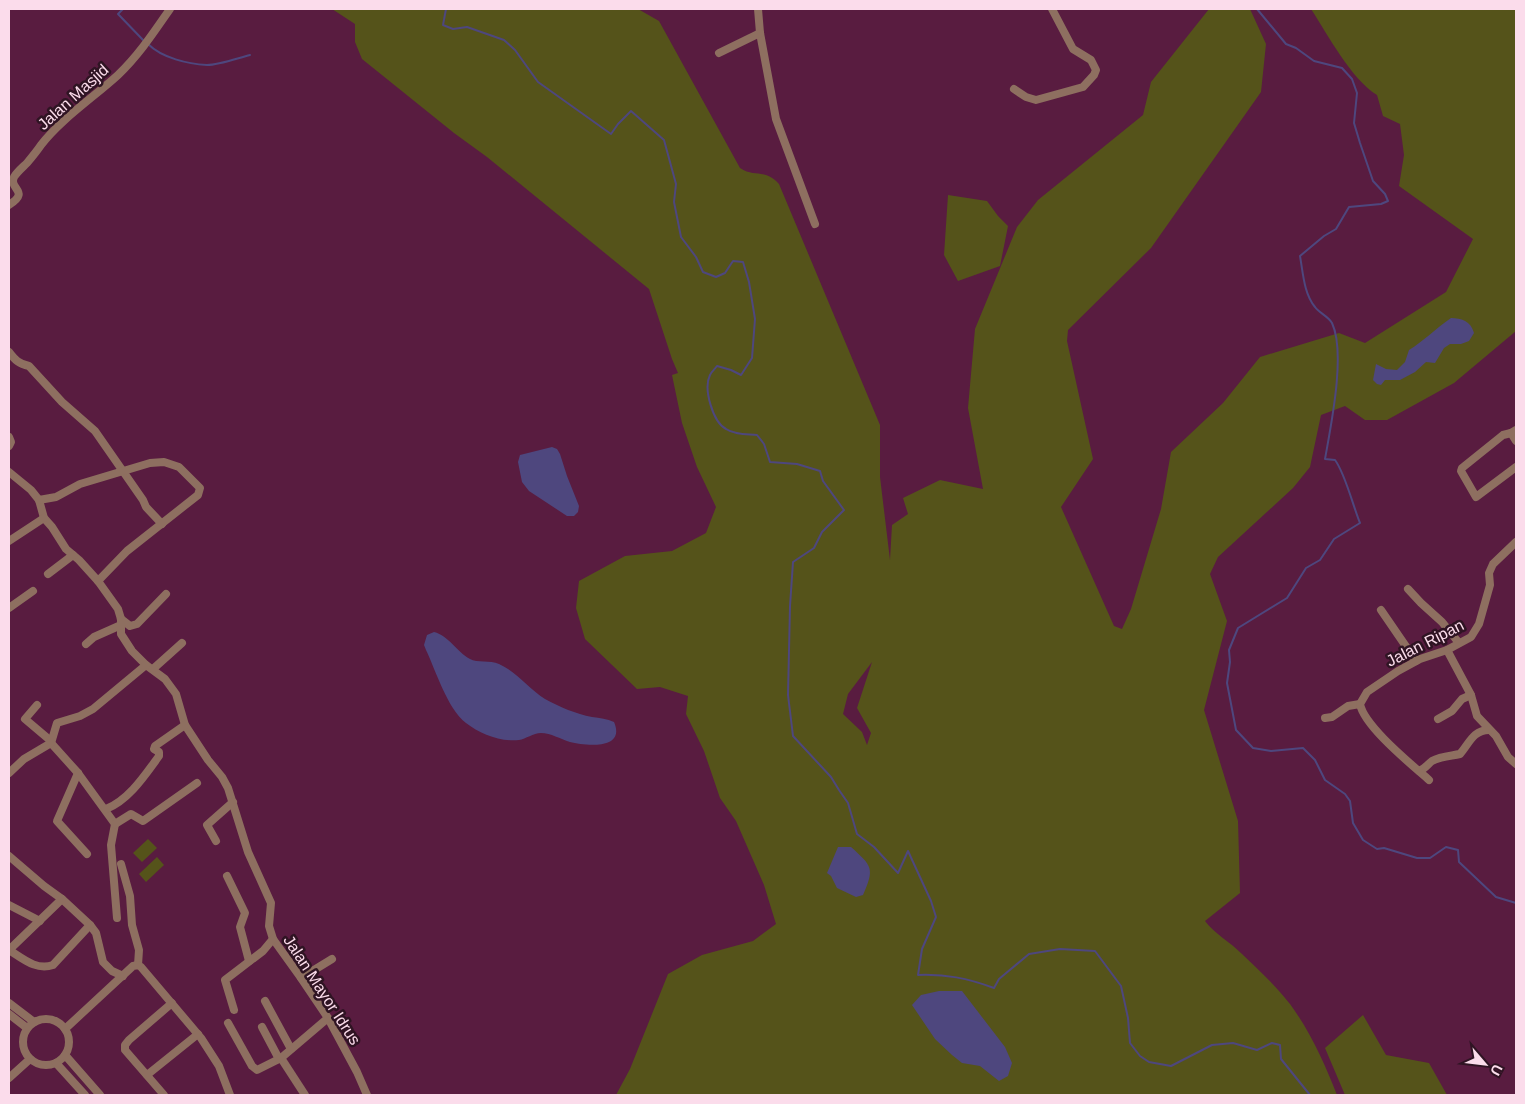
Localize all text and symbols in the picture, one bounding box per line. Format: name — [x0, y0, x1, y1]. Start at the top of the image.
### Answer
street label: Jalan Masjid — [34, 61, 112, 133]
street label: Jalan Ripan — [1383, 616, 1467, 670]
street label: Jalan Mayor Idrus — [280, 932, 364, 1048]
north arrow — [1460, 1039, 1510, 1089]
text: U — [1487, 1062, 1506, 1078]

